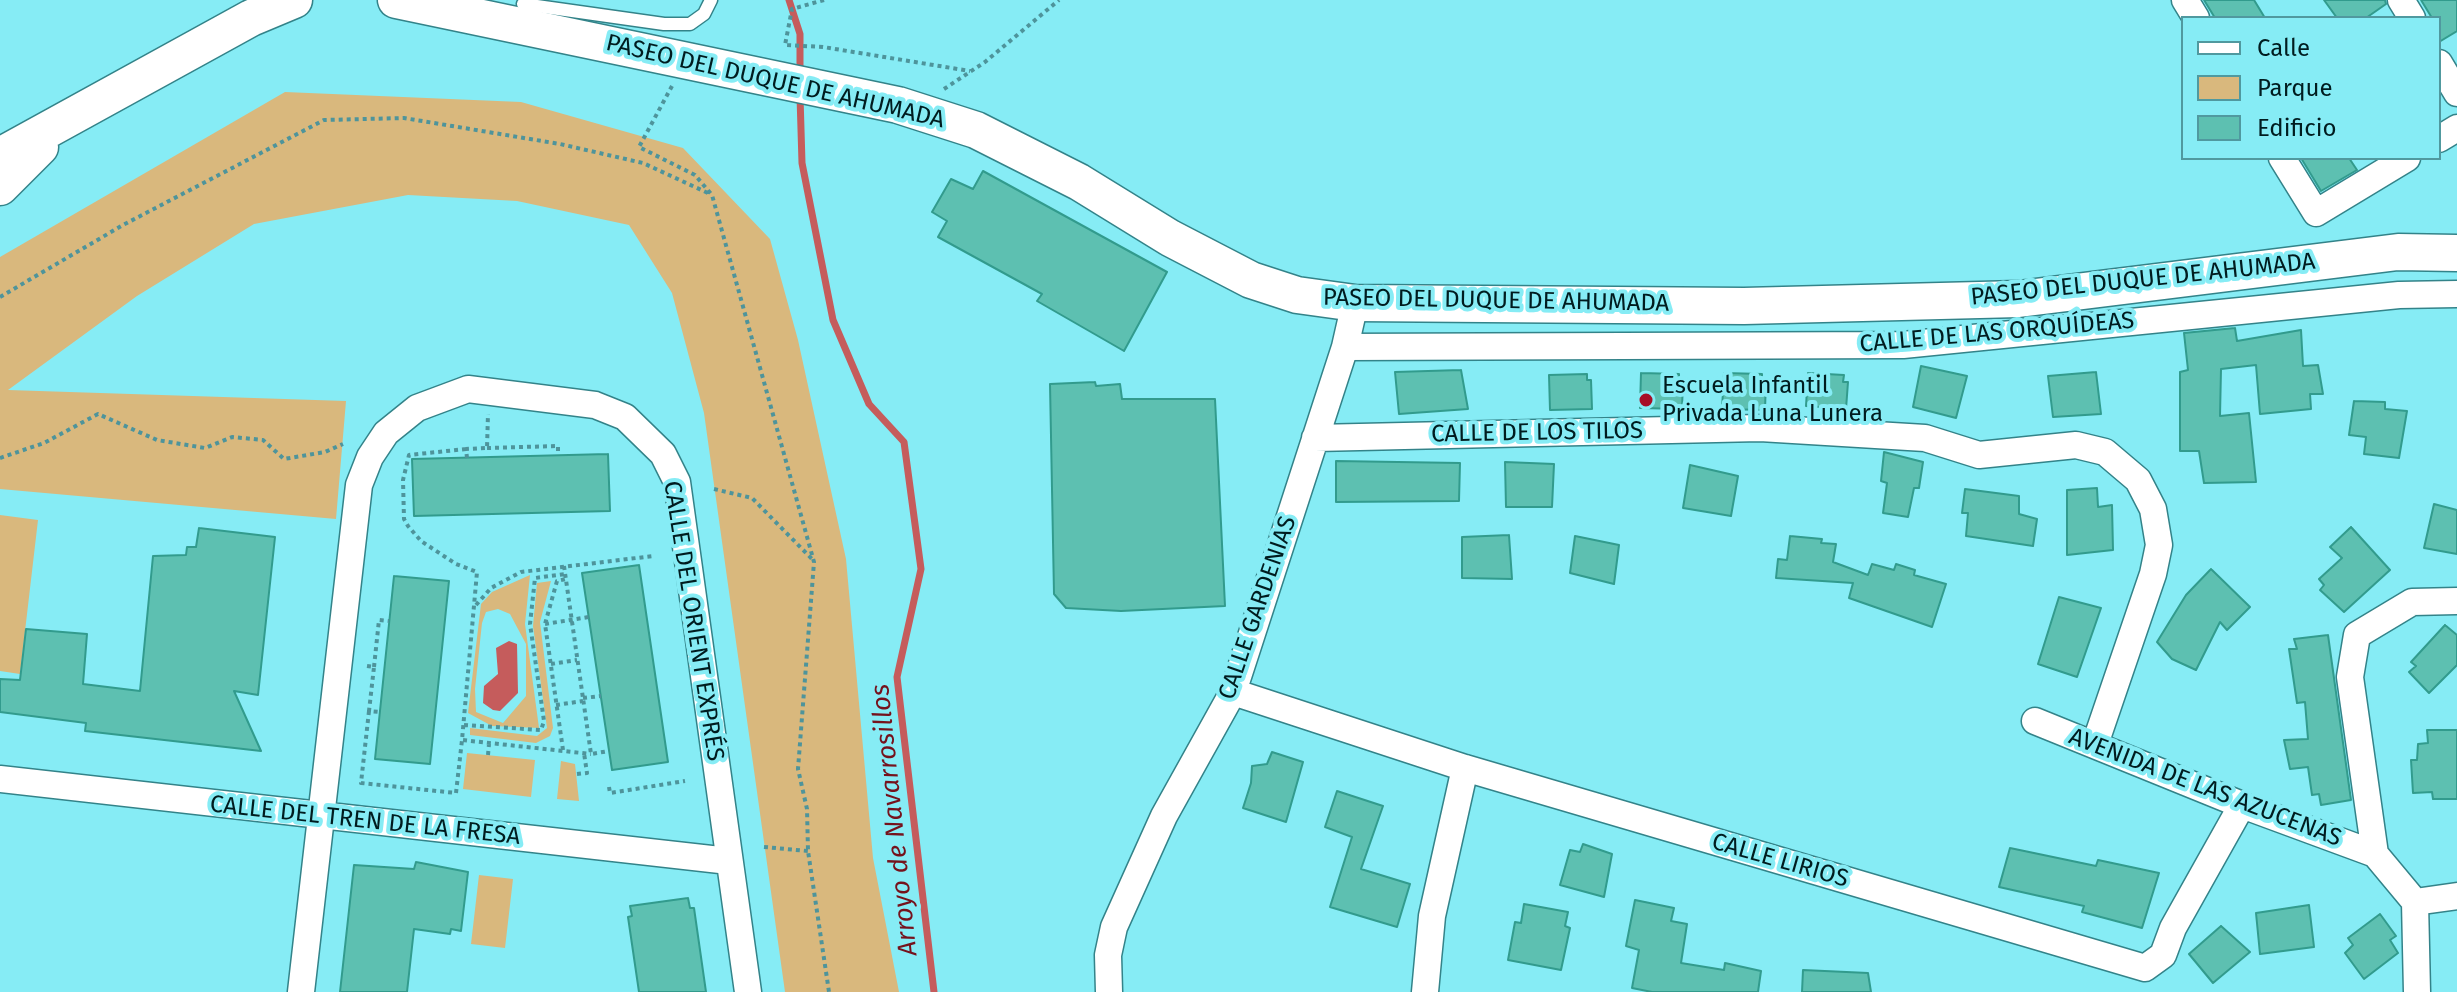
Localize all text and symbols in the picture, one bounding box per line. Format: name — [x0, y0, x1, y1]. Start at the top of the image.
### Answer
legend — [2181, 16, 2441, 160]
street label: PASEO DEL DUQUE DE AHUMADA — [603, 29, 947, 135]
text: Calle — [2257, 34, 2310, 62]
text: Parque — [2257, 74, 2333, 102]
text: Edificio — [2257, 114, 2337, 142]
street label: PASEO DEL DUQUE DE AHUMADA — [1969, 248, 2317, 312]
street label: PASEO DEL DUQUE DE AHUMADA — [1323, 284, 1669, 318]
street label: CALLE DE LAS ORQUÍDEAS — [1858, 307, 2136, 359]
place label: Escuela Infantil Privada Luna Lunera — [1662, 372, 1883, 428]
marker: Escuela Infantil Privada Luna Lunera — [1637, 391, 1655, 409]
street label: CALLE DE LOS TILOS — [1431, 417, 1643, 449]
street label: CALLE DEL ORIENT EXPRÉS — [657, 479, 729, 763]
street label: CALLE GARDENIAS — [1213, 512, 1303, 704]
water label: Arroyo de Navarrosillos — [865, 683, 925, 957]
street label: AVENIDA DE LAS AZUCENAS — [2065, 723, 2345, 853]
street label: CALLE DEL TREN DE LA FRESA — [208, 790, 522, 852]
street label: CALLE LIRIOS — [1708, 828, 1852, 894]

